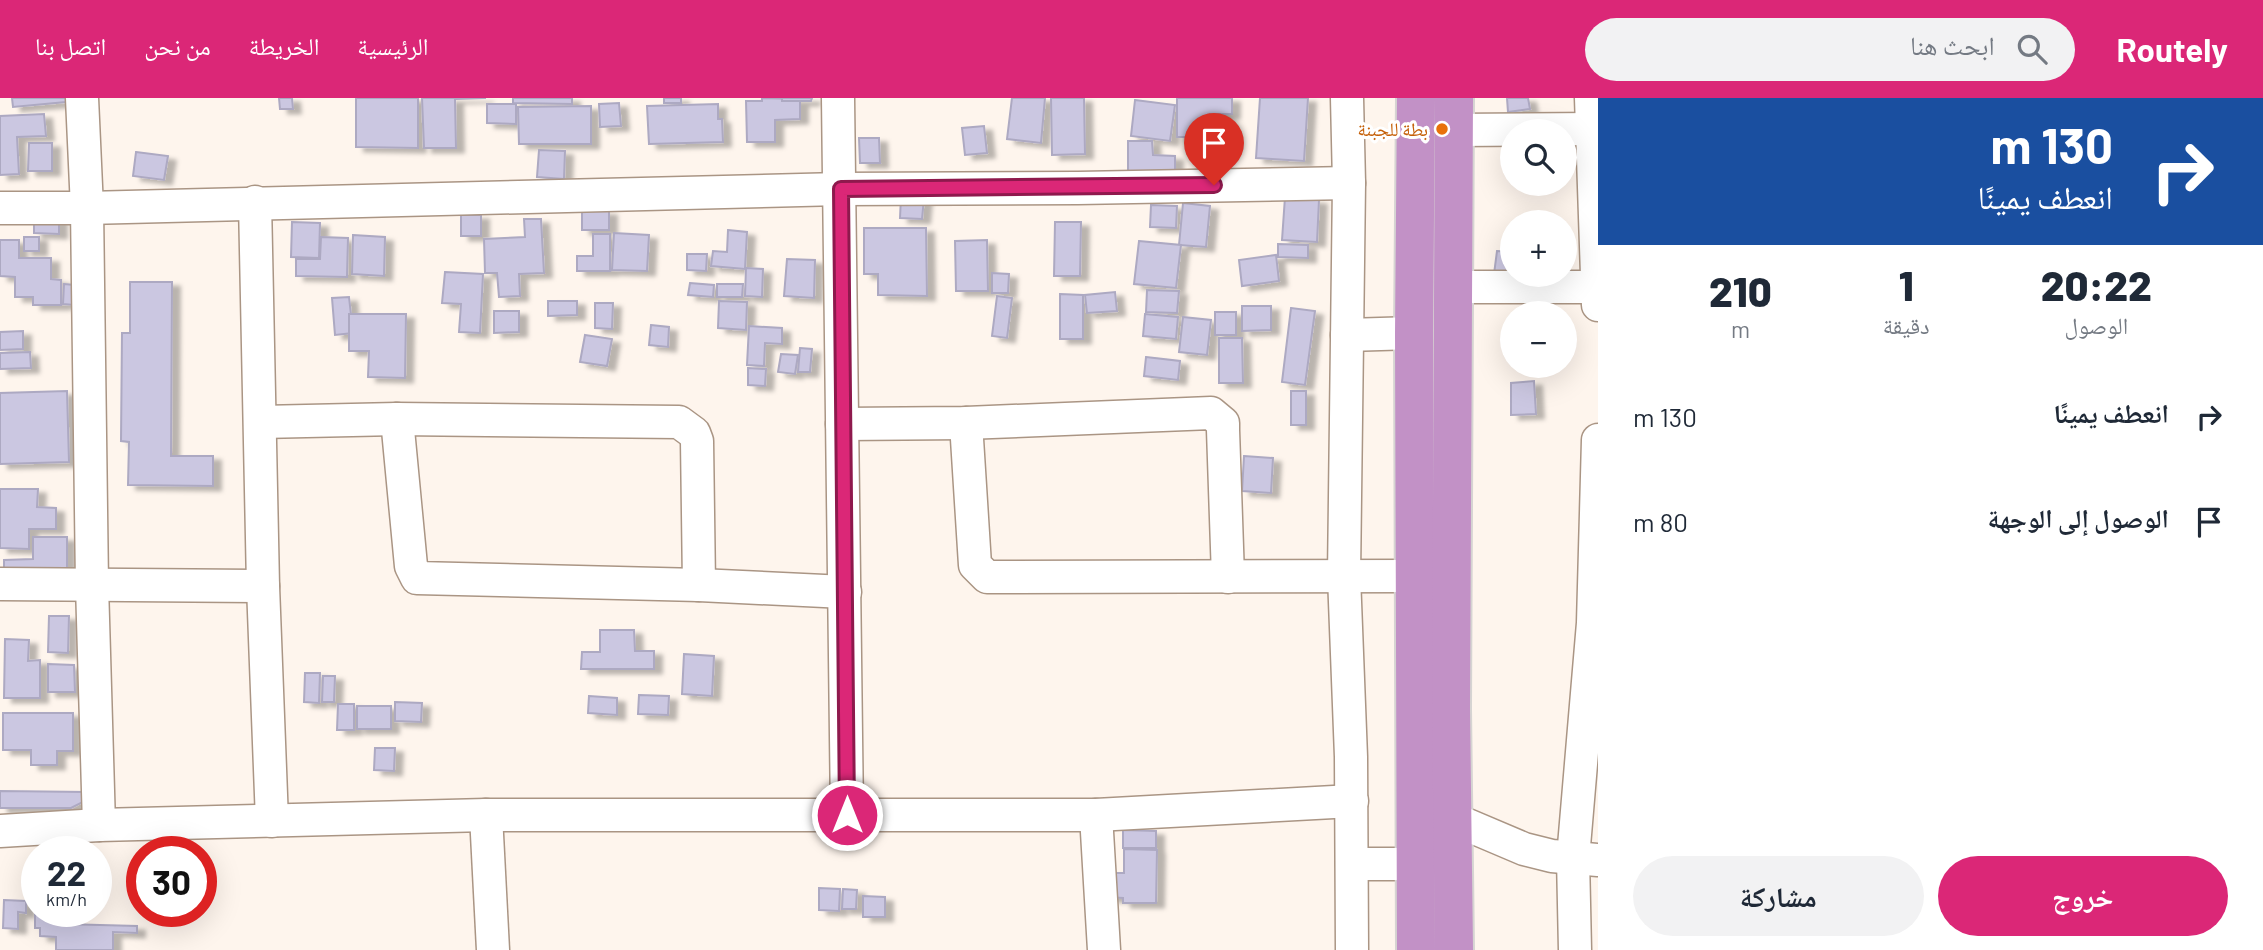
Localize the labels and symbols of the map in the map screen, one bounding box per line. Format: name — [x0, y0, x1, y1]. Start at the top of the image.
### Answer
pin — [1184, 113, 1244, 185]
place label: بطة للجبنة — [1357, 117, 1428, 141]
marker: بطة للجبنة — [1434, 121, 1450, 137]
position arrow — [810, 778, 884, 852]
speed limit sign: 30 — [126, 836, 217, 927]

